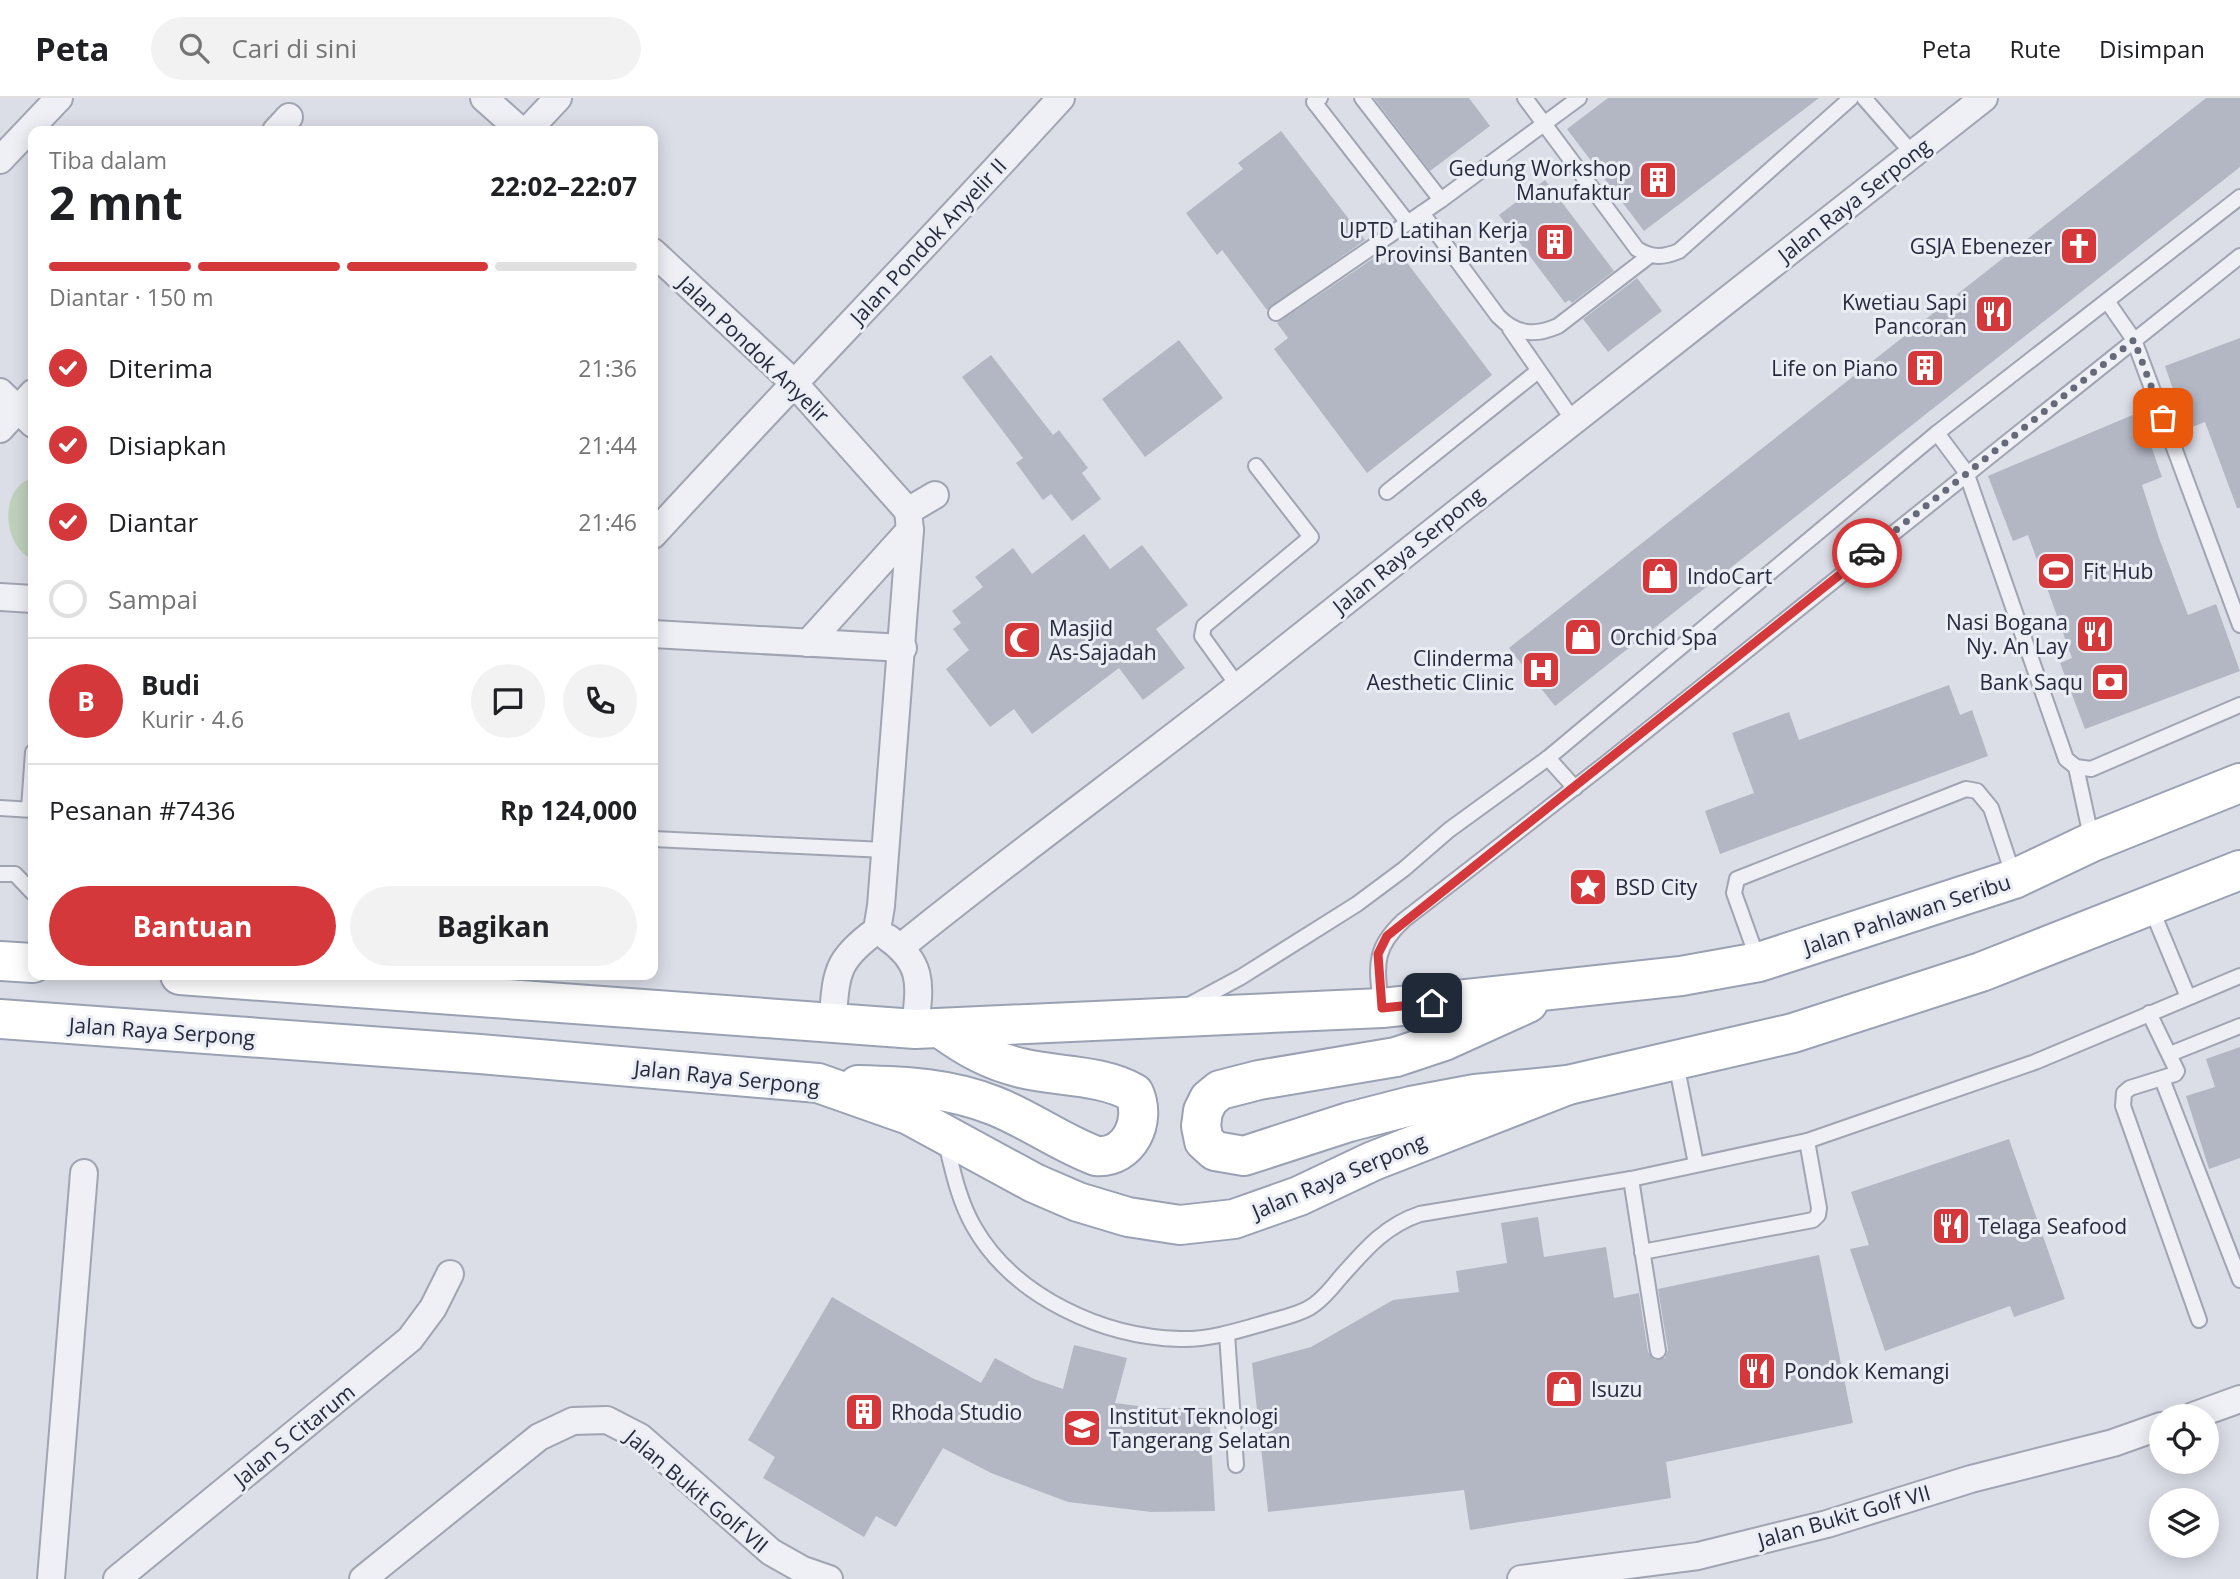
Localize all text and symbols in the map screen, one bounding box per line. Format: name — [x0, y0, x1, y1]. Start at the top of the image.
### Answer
search box — [151, 17, 641, 80]
text: Peta — [35, 26, 109, 71]
icon: search — [175, 29, 213, 67]
text: Cari di sini — [231, 30, 357, 66]
text: Peta — [1922, 32, 1972, 65]
text: Rute — [2010, 32, 2061, 65]
text: Disimpan — [2099, 32, 2205, 65]
street label: Jalan Raya Serpong — [1770, 132, 1936, 270]
text: Tiba dalam — [49, 144, 167, 176]
street label: Jalan Pondok Anyelir II — [842, 152, 1012, 332]
place label: Gedung Workshop Manufaktur — [1448, 154, 1631, 206]
building icon: Gedung Workshop Manufaktur — [1637, 159, 1679, 201]
text: 22:02–22:07 — [490, 168, 637, 204]
text: 2 mnt — [49, 171, 183, 233]
place label: UPTD Latihan Kerja Provinsi Banten — [1339, 216, 1528, 268]
building icon: UPTD Latihan Kerja Provinsi Banten — [1534, 221, 1576, 263]
church icon: GSJA Ebenezer — [2058, 225, 2100, 267]
place label: GSJA Ebenezer — [1910, 232, 2052, 260]
street label: Jalan Pondok Anyelir — [671, 268, 836, 429]
text: Diantar · 150 m — [49, 281, 213, 313]
place label: Kwetiau Sapi Pancoran — [1842, 288, 1967, 340]
restaurant icon: Kwetiau Sapi Pancoran — [1973, 293, 2015, 335]
building icon: Life on Piano — [1904, 347, 1946, 389]
icon: check — [49, 349, 87, 387]
text: Diterima — [108, 350, 213, 386]
text: 21:36 — [578, 352, 637, 384]
place label: Life on Piano — [1771, 354, 1898, 382]
pin — [2133, 388, 2193, 448]
icon: bag — [2144, 399, 2182, 437]
icon: check — [49, 426, 87, 464]
text: Disiapkan — [108, 427, 227, 463]
text: 21:44 — [578, 429, 637, 461]
street label: Jalan Raya Serpong — [1325, 480, 1489, 621]
icon: check — [49, 503, 87, 541]
text: Diantar — [108, 504, 198, 540]
text: 21:46 — [578, 506, 637, 538]
courier — [1832, 518, 1902, 588]
icon: car — [1848, 534, 1886, 572]
sports icon: Fit Hub — [2035, 550, 2077, 592]
shop icon: IndoCart — [1639, 555, 1681, 597]
place label: Fit Hub — [2083, 557, 2153, 585]
place label: IndoCart — [1687, 562, 1772, 590]
text: Sampai — [108, 581, 198, 617]
place label: Nasi Bogana Ny. An Lay — [1946, 608, 2068, 660]
restaurant icon: Nasi Bogana Ny. An Lay — [2074, 613, 2116, 655]
place label: Masjid As-Sajadah — [1049, 614, 1157, 666]
shop icon: Orchid Spa — [1562, 616, 1604, 658]
mosque icon: Masjid As-Sajadah — [1001, 619, 1043, 661]
place label: Orchid Spa — [1610, 623, 1718, 651]
place label: Clinderma Aesthetic Clinic — [1366, 644, 1514, 696]
hospital icon: Clinderma Aesthetic Clinic — [1520, 649, 1562, 691]
bank icon: Bank Saqu — [2089, 661, 2131, 703]
button: chat — [471, 664, 545, 738]
button: phone — [563, 664, 637, 738]
text: Budi — [141, 667, 200, 703]
place label: Bank Saqu — [1979, 668, 2083, 696]
text: B — [77, 683, 95, 719]
text: Kurir · 4.6 — [141, 703, 244, 735]
text: Pesanan #7436 — [49, 792, 235, 828]
text: Rp 124,000 — [500, 792, 637, 828]
place icon: BSD City — [1567, 866, 1609, 908]
street label: Jalan Pahlawan Seribu — [1798, 867, 2014, 961]
place label: BSD City — [1615, 873, 1698, 901]
button: Bantuan — [49, 886, 336, 966]
button: Bagikan — [350, 886, 637, 966]
pin — [1402, 973, 1462, 1033]
icon: home — [1413, 984, 1451, 1022]
street label: Jalan Raya Serpong — [66, 1010, 256, 1051]
street label: Jalan Raya Serpong — [631, 1053, 821, 1101]
street label: Jalan Raya Serpong — [1246, 1127, 1430, 1226]
restaurant icon: Telaga Seafood — [1930, 1205, 1972, 1247]
place label: Telaga Seafood — [1978, 1212, 2127, 1240]
restaurant icon: Pondok Kemangi — [1736, 1350, 1778, 1392]
place label: Pondok Kemangi — [1784, 1357, 1949, 1385]
shop icon: Isuzu — [1543, 1368, 1585, 1410]
place label: Isuzu — [1591, 1375, 1642, 1403]
street label: Jalan S Citarum — [226, 1377, 360, 1494]
building icon: Rhoda Studio — [843, 1391, 885, 1433]
place label: Rhoda Studio — [891, 1398, 1022, 1426]
place label: Institut Teknologi Tangerang Selatan — [1109, 1402, 1291, 1454]
map controls — [2149, 1404, 2219, 1558]
button: locate — [2149, 1404, 2219, 1474]
school or university icon: Institut Teknologi Tangerang Selatan — [1061, 1407, 1103, 1449]
street label: Jalan Bukit Golf VII — [618, 1422, 774, 1559]
street label: Jalan Bukit Golf VII — [1753, 1478, 1934, 1555]
button: layers — [2149, 1488, 2219, 1558]

